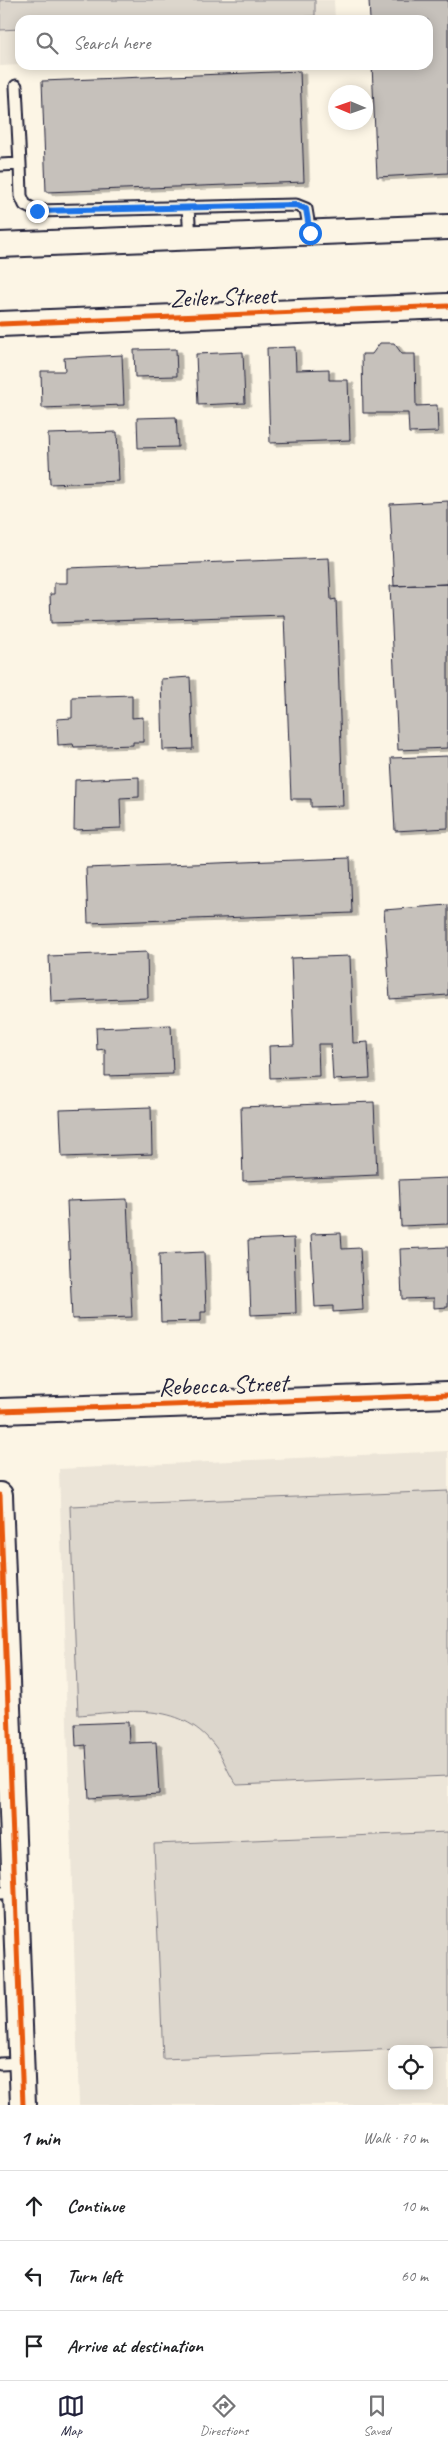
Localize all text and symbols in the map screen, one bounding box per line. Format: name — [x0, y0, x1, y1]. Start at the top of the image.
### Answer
search box — [15, 15, 433, 70]
icon: search — [33, 29, 61, 57]
text: Search here — [73, 31, 150, 55]
north arrow — [328, 85, 373, 130]
route end — [26, 200, 49, 223]
route start — [299, 222, 322, 245]
street label: Zeiler Street — [169, 279, 279, 315]
street label: Rebecca Street — [158, 1367, 292, 1403]
map controls — [388, 2045, 433, 2090]
button: locate — [388, 2045, 433, 2090]
text: 1 min — [20, 2125, 60, 2151]
text: Walk · 70 m — [363, 2128, 428, 2148]
icon: ahead — [20, 2192, 48, 2220]
text: Continue — [67, 2194, 124, 2218]
text: 10 m — [401, 2196, 428, 2216]
icon: left — [20, 2262, 48, 2290]
text: Turn left — [67, 2264, 122, 2288]
text: 60 m — [401, 2266, 428, 2286]
icon: arrive — [20, 2332, 48, 2360]
text: Arrive at destination — [67, 2334, 203, 2358]
tab: Map — [57, 2392, 85, 2439]
tab: Directions — [200, 2392, 248, 2439]
tab: Saved — [363, 2392, 391, 2439]

